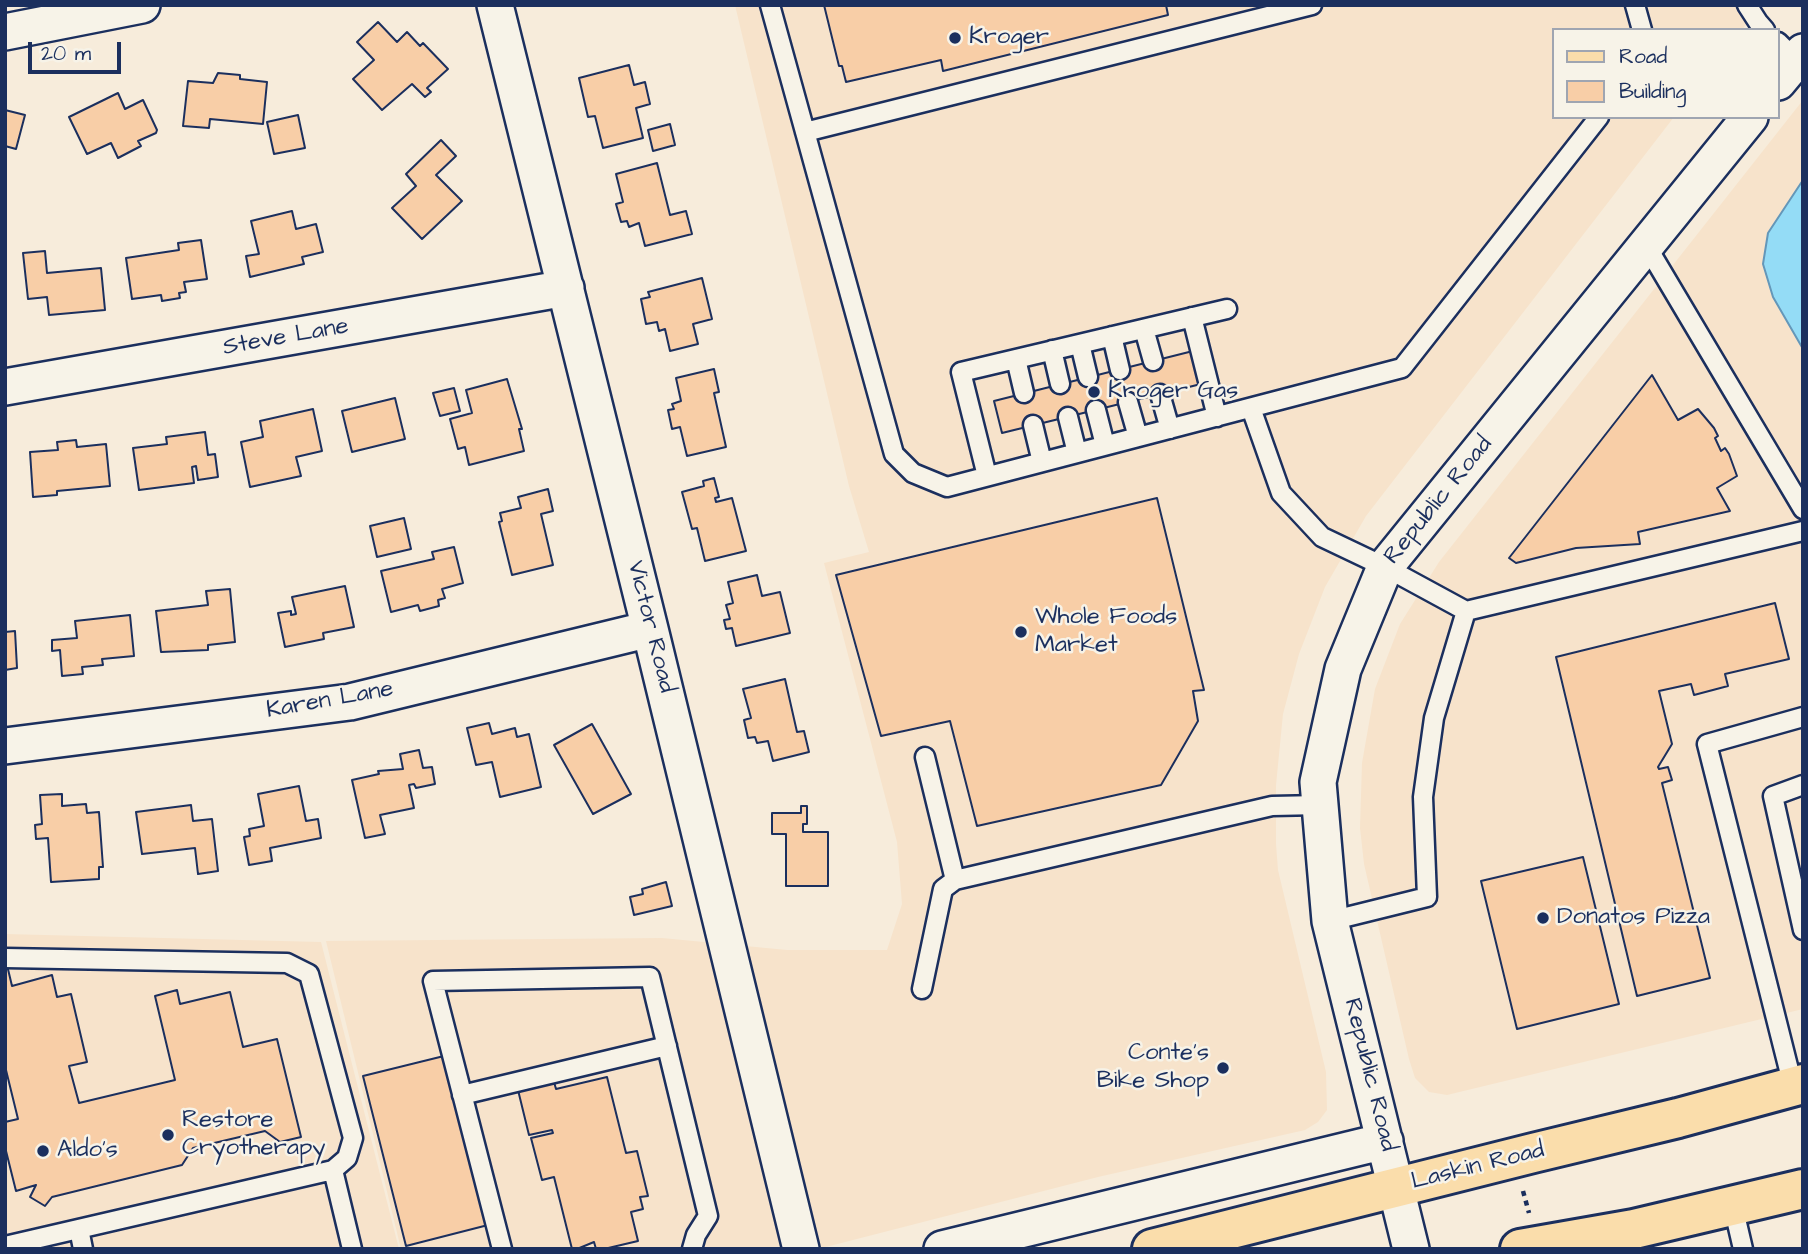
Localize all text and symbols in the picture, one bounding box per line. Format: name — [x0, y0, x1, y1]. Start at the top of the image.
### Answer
place label: Kroger — [969, 24, 1049, 52]
scale bar — [32, 28, 124, 72]
legend — [1552, 28, 1780, 119]
marker: Kroger — [947, 30, 963, 46]
text: 20 m — [41, 39, 91, 68]
text: Road — [1619, 42, 1667, 71]
text: Building — [1619, 77, 1686, 106]
street label: Steve Lane — [221, 313, 351, 363]
place label: Kroger Gas — [1108, 378, 1238, 406]
marker: Kroger Gas — [1086, 384, 1102, 400]
street label: Republic Road — [1379, 431, 1499, 571]
street label: Victor Road — [620, 558, 680, 696]
place label: Whole Foods Market — [1035, 604, 1177, 660]
marker: Whole Foods Market — [1013, 624, 1029, 640]
street label: Karen Lane — [264, 676, 396, 726]
place label: Donatos Pizza — [1557, 904, 1710, 932]
marker: Donatos Pizza — [1535, 910, 1551, 926]
street label: Republic Road — [1336, 996, 1402, 1154]
place label: Conte's Bike Shop — [1097, 1040, 1209, 1096]
marker: Conte's Bike Shop — [1215, 1060, 1231, 1076]
place label: Restore Cryotherapy — [182, 1107, 325, 1163]
marker: Restore Cryotherapy — [160, 1127, 176, 1143]
place label: Aldo's — [57, 1137, 118, 1165]
street label: Laskin Road — [1409, 1137, 1547, 1197]
marker: Aldo's — [35, 1143, 51, 1159]

